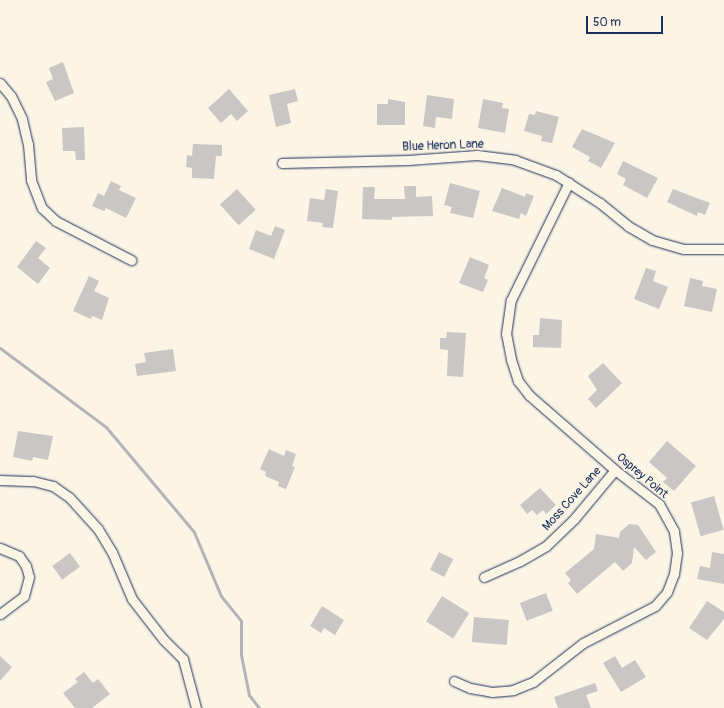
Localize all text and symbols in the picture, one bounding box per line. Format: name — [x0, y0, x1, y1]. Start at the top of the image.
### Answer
scale bar — [588, 8, 665, 34]
text: 50 m — [593, 15, 621, 30]
street label: Blue Heron Lane — [402, 137, 484, 155]
street label: Osprey Point — [613, 450, 671, 502]
street label: Moss Cove Lane — [540, 464, 604, 534]

